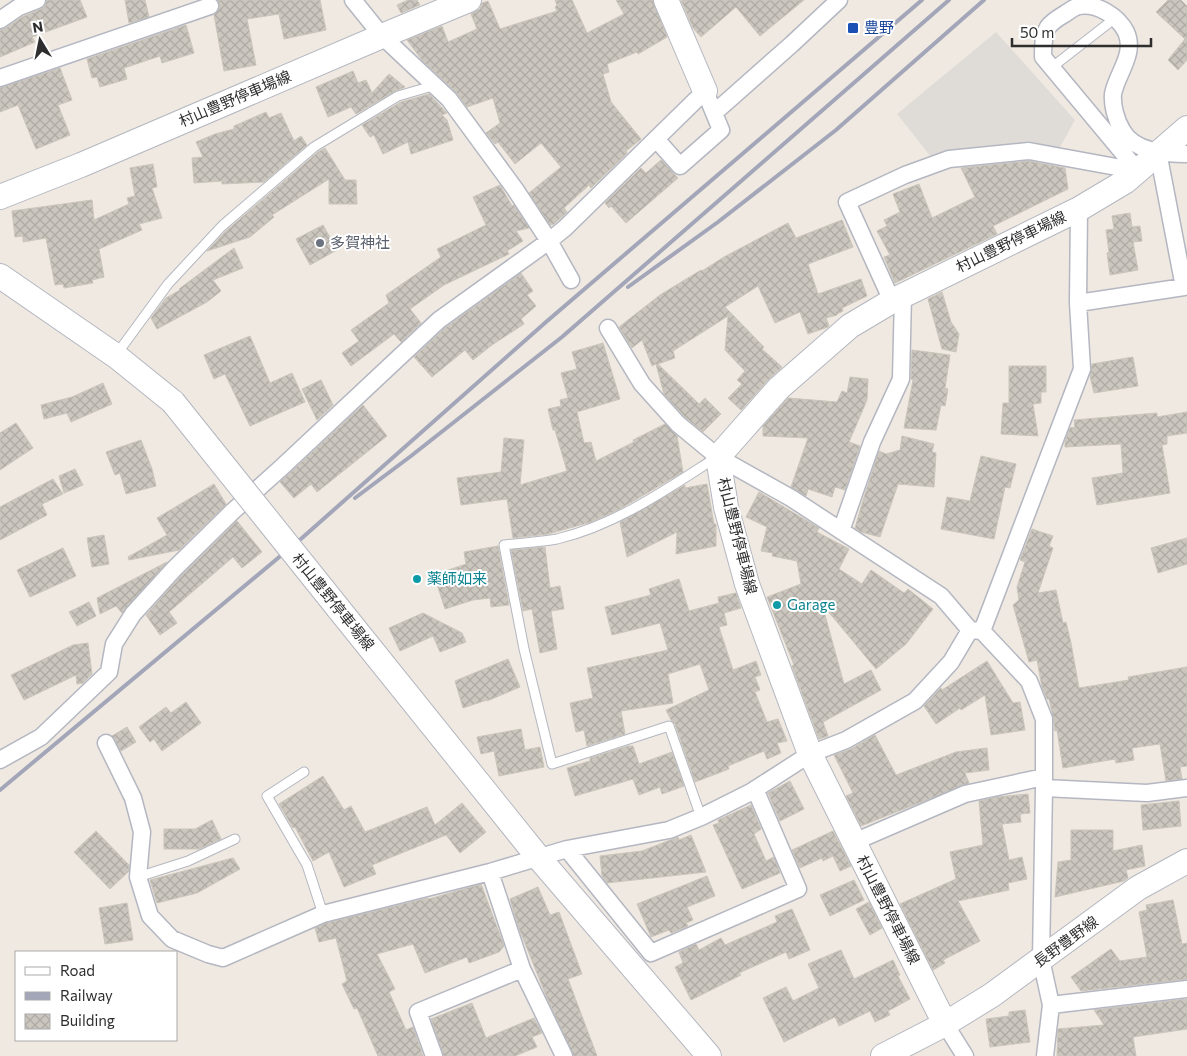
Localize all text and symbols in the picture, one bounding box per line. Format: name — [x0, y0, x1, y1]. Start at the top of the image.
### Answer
north arrow — [15, 15, 65, 65]
scale bar — [1012, 15, 1151, 47]
text: N — [31, 17, 44, 36]
place label: 豊野 — [864, 18, 894, 36]
marker: 豊野 — [846, 21, 860, 35]
text: 50 m — [1020, 23, 1054, 41]
street label: 村山豊野停車場線 — [176, 66, 293, 130]
street label: 村山豊野停車場線 — [953, 207, 1068, 275]
place label: 多賀神社 — [330, 233, 390, 251]
marker: 多賀神社 — [314, 237, 326, 249]
street label: 村山豊野停車場線 — [715, 475, 761, 596]
street label: 村山豊野停車場線 — [289, 549, 379, 654]
place label: 薬師如来 — [427, 569, 487, 587]
marker: 薬師如来 — [411, 573, 423, 585]
place label: Garage — [787, 595, 836, 613]
marker: Garage — [771, 599, 783, 611]
street label: 村山豊野停車場線 — [854, 852, 924, 967]
street label: 長野豊野線 — [1030, 912, 1101, 971]
legend — [15, 951, 178, 1041]
text: Road — [60, 961, 95, 979]
text: Railway — [60, 986, 113, 1004]
text: Building — [60, 1011, 115, 1029]

